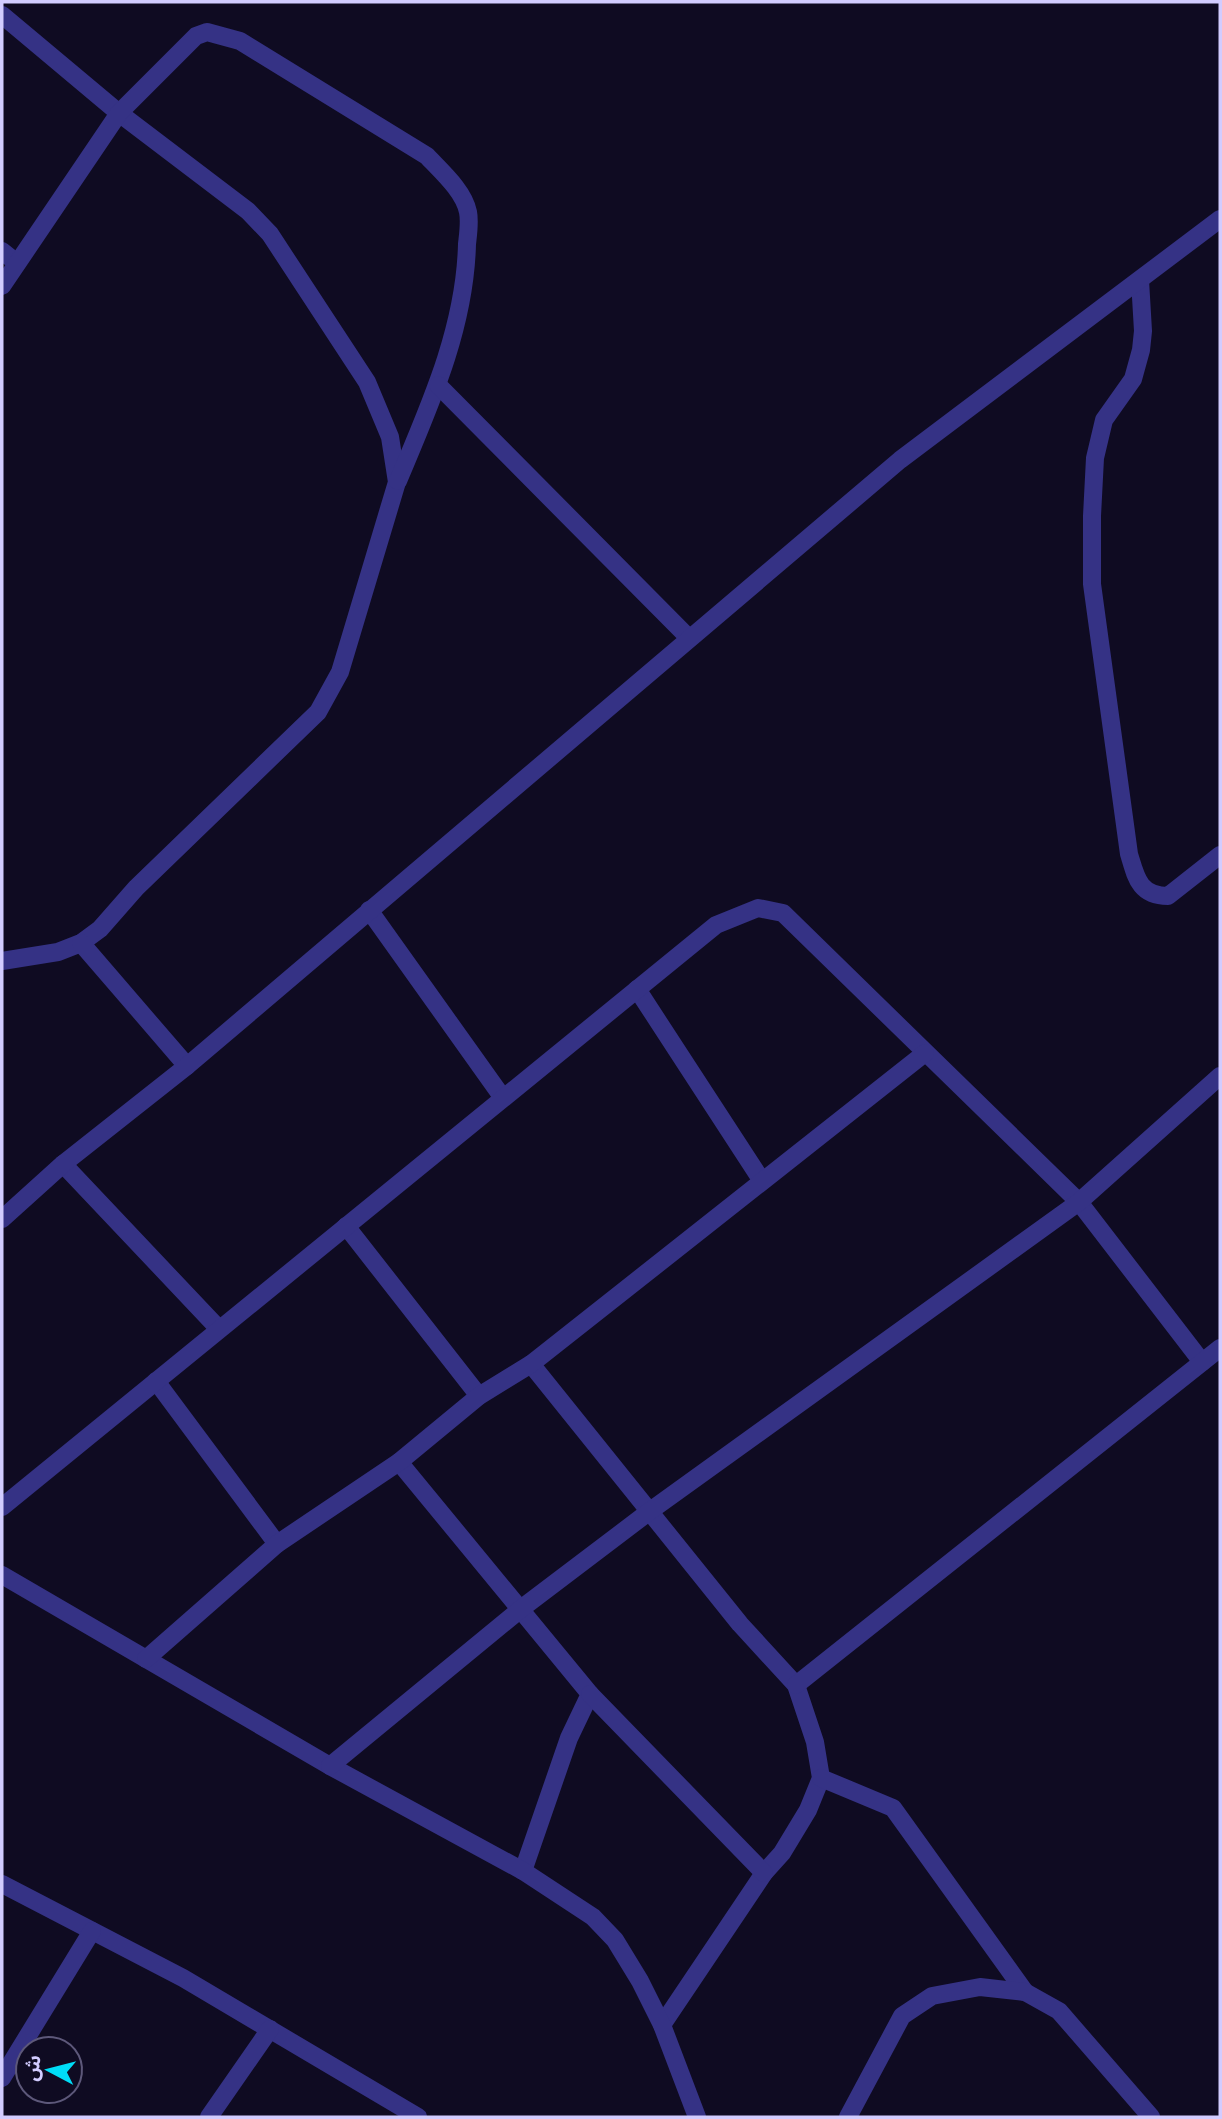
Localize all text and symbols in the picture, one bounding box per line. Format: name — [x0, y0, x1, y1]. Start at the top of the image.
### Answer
north arrow — [14, 2035, 84, 2105]
text: ش — [20, 2054, 45, 2082]

